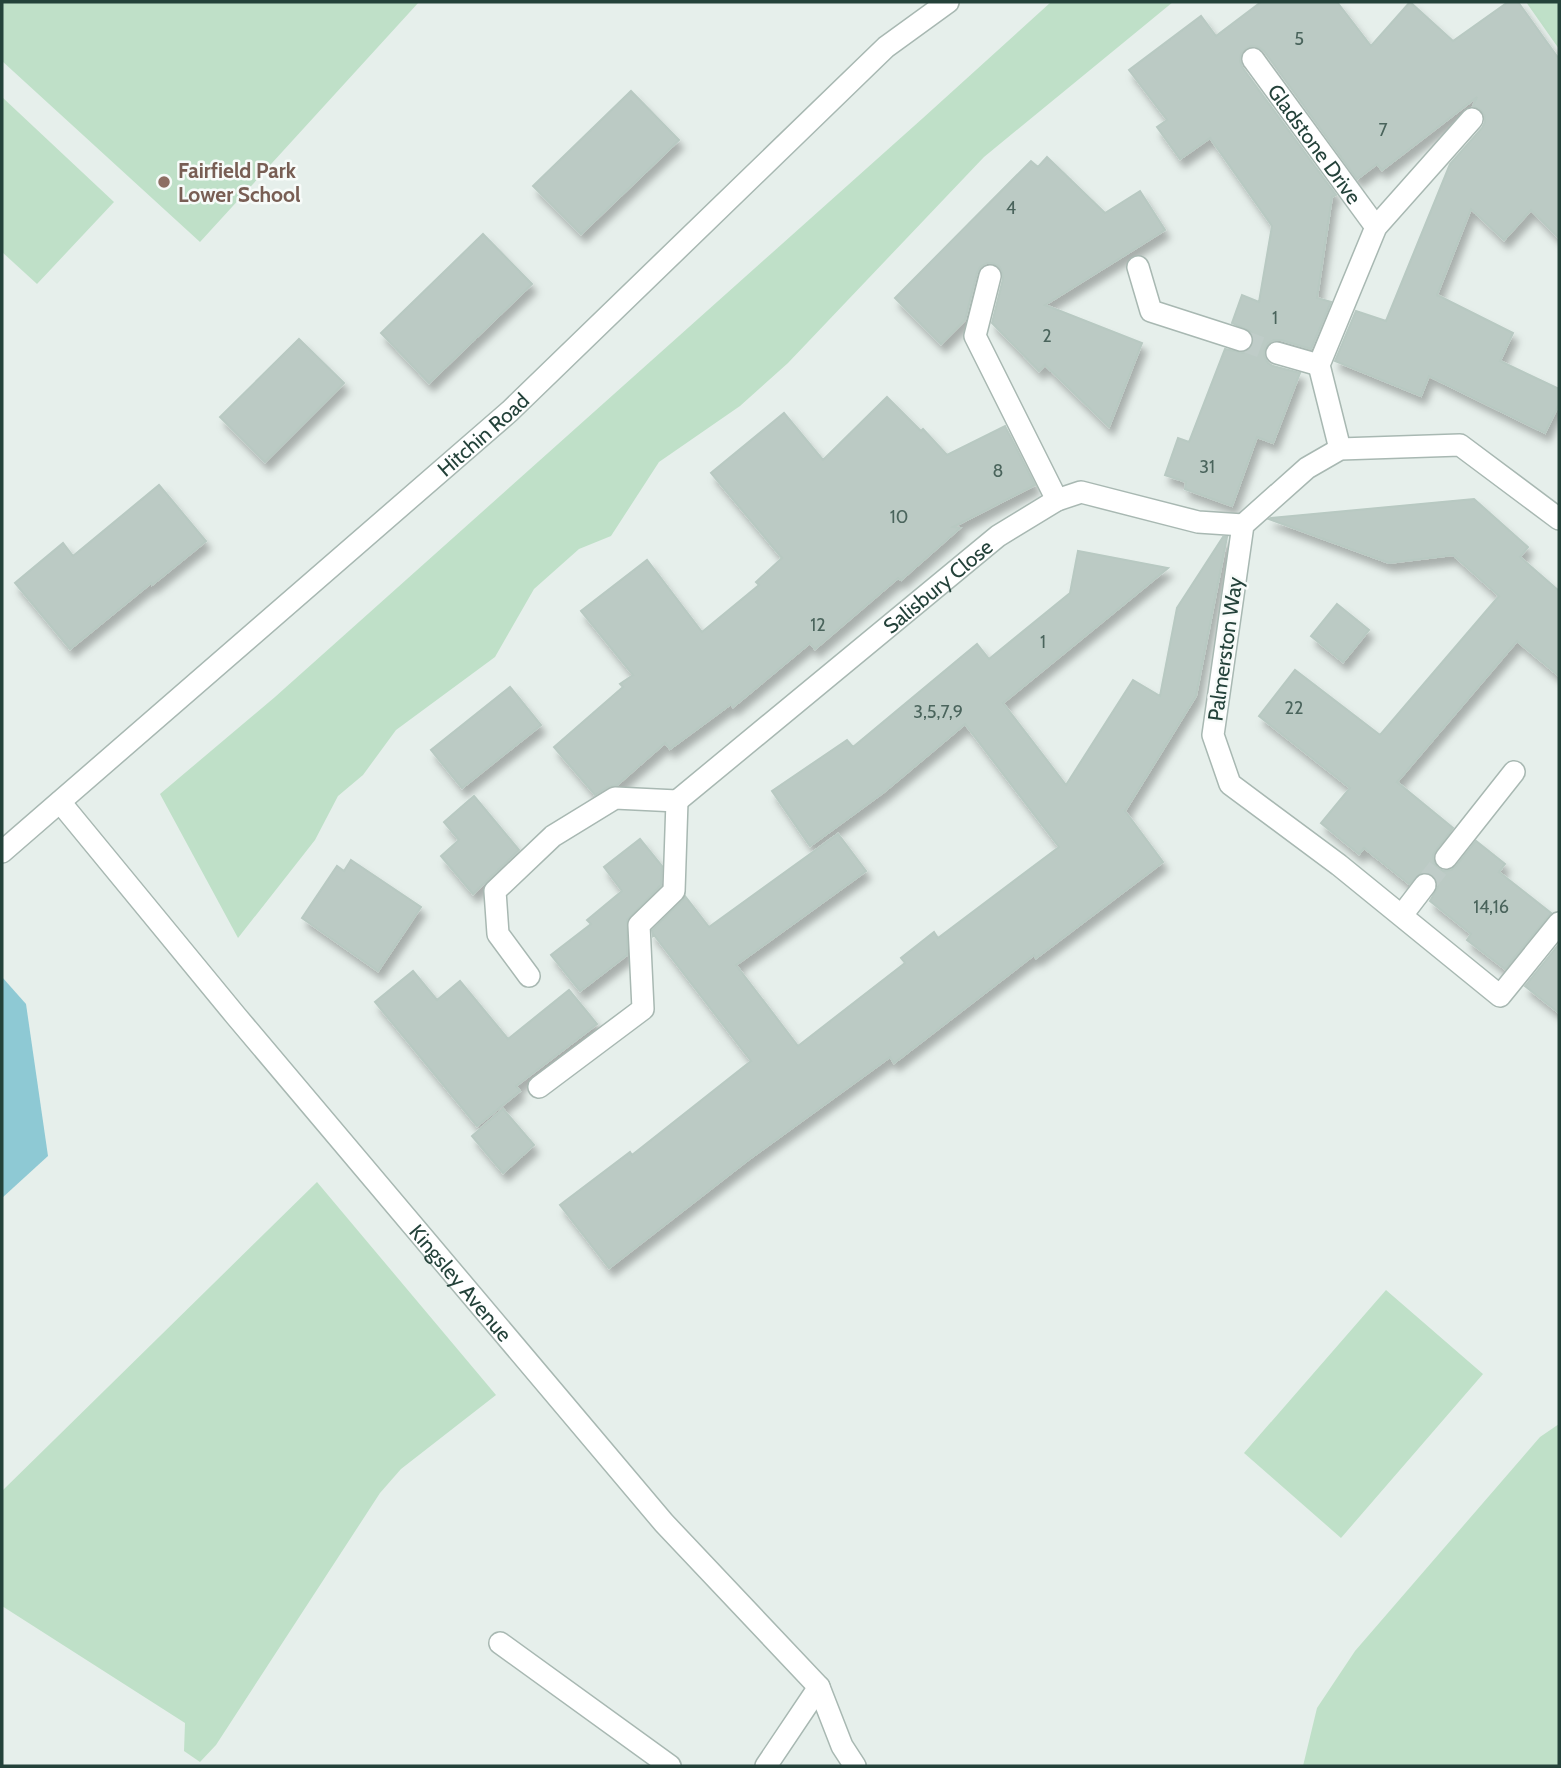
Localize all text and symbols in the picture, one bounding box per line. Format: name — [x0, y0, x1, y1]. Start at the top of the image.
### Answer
house number: 5 — [1294, 28, 1304, 50]
street label: Gladstone Drive — [1263, 79, 1367, 209]
house number: 7 — [1378, 119, 1388, 141]
place label: Fairfield Park Lower School — [178, 158, 301, 207]
marker: Fairfield Park Lower School — [156, 174, 172, 190]
house number: 4 — [1006, 197, 1016, 219]
house number: 1 — [1272, 307, 1278, 329]
house number: 2 — [1042, 325, 1052, 347]
street label: Hitchin Road — [432, 387, 534, 481]
house number: 31 — [1199, 456, 1215, 478]
house number: 8 — [993, 460, 1003, 482]
house number: 10 — [890, 506, 908, 528]
street label: Salisbury Close — [878, 533, 997, 638]
street label: Palmerston Way — [1202, 575, 1248, 723]
house number: 12 — [810, 614, 826, 636]
house number: 1 — [1040, 631, 1046, 653]
house number: 22 — [1285, 697, 1303, 719]
house number: 3,5,7,9 — [913, 701, 963, 723]
house number: 14,16 — [1473, 896, 1509, 918]
street label: Kingsley Avenue — [405, 1219, 518, 1346]

